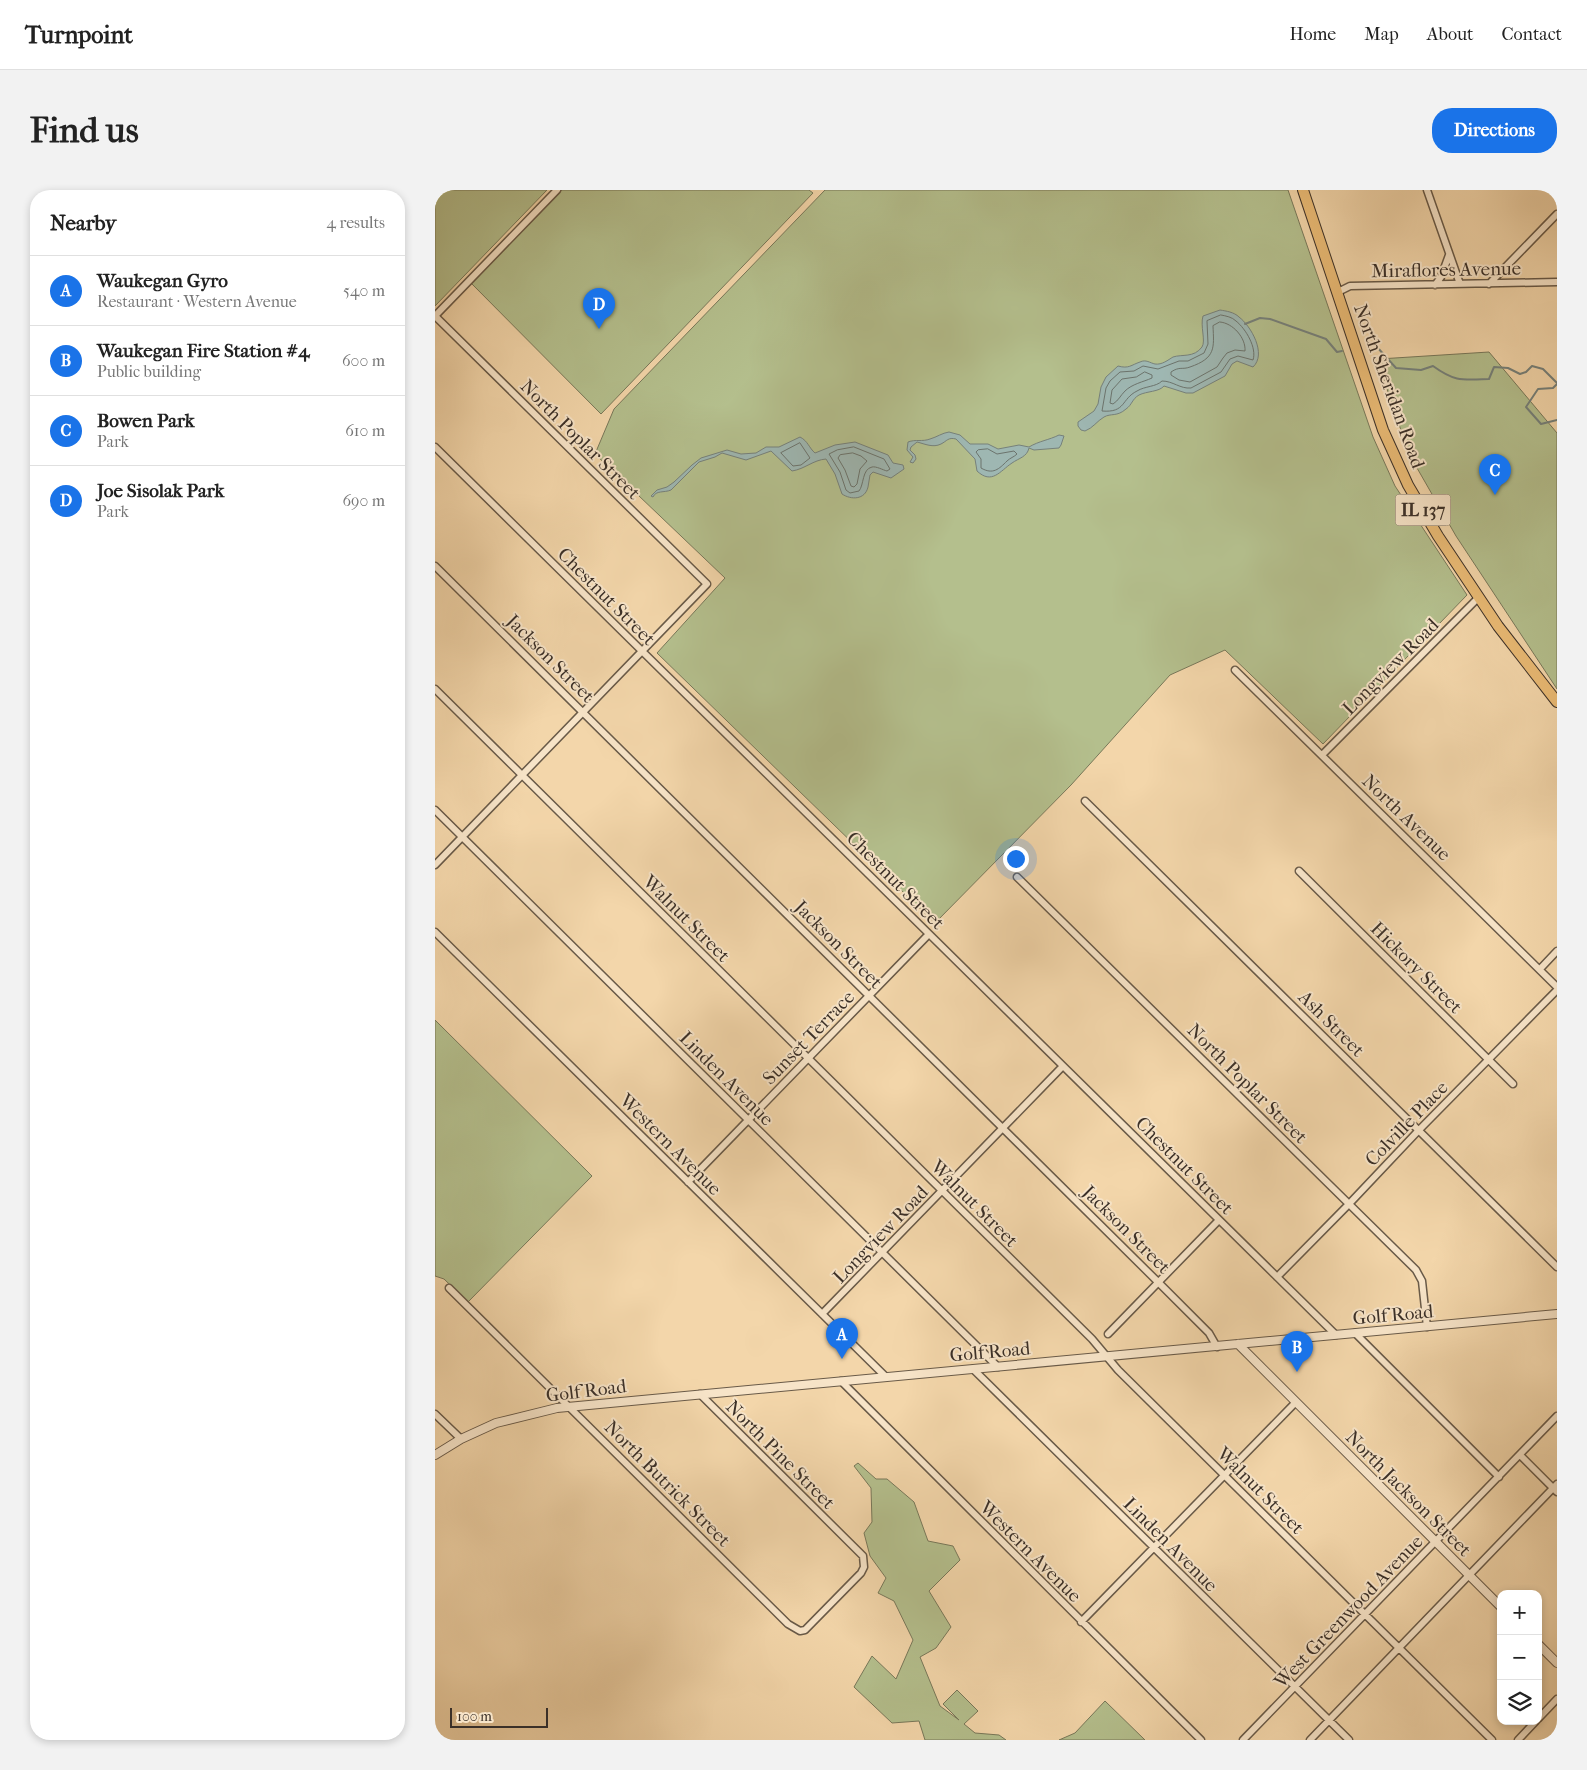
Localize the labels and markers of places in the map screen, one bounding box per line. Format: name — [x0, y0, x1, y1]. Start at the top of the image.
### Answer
pin: D — [583, 288, 615, 329]
pin: C — [1479, 454, 1511, 495]
pin: A — [826, 1318, 858, 1359]
pin: B — [1281, 1331, 1313, 1372]

